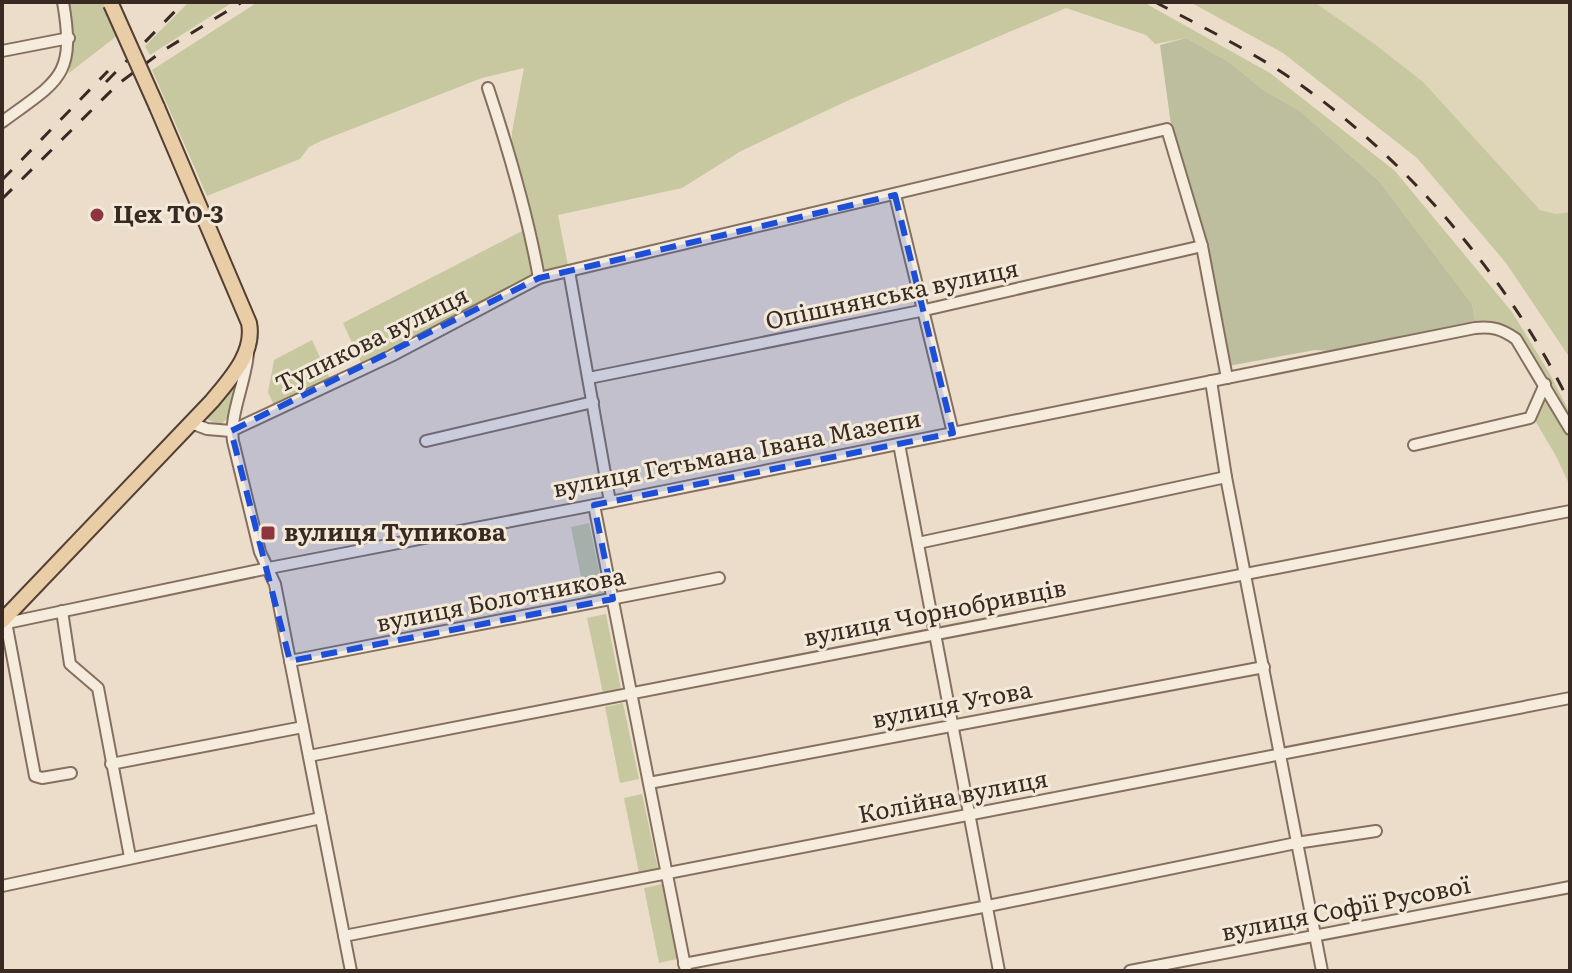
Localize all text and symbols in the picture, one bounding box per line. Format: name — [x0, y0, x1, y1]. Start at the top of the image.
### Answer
place label: Цех ТО-3 — [113, 195, 224, 230]
marker: Цех ТО-3 — [88, 206, 106, 224]
street label: Опішнянська вулиця — [762, 249, 1021, 337]
street label: Тупикова вулиця — [268, 276, 473, 400]
street label: вулиця Гетьмана Івана Мазепи — [549, 399, 924, 504]
place label: вулиця Тупикова — [284, 513, 506, 548]
marker: вулиця Тупикова — [259, 524, 277, 542]
street label: вулиця Болотникова — [373, 556, 628, 639]
street label: вулиця Чорнобривців — [800, 568, 1069, 653]
street label: вулиця Утова — [869, 670, 1035, 735]
street label: Колійна вулиця — [855, 759, 1050, 830]
street label: вулиця Софії Русової — [1218, 865, 1473, 948]

